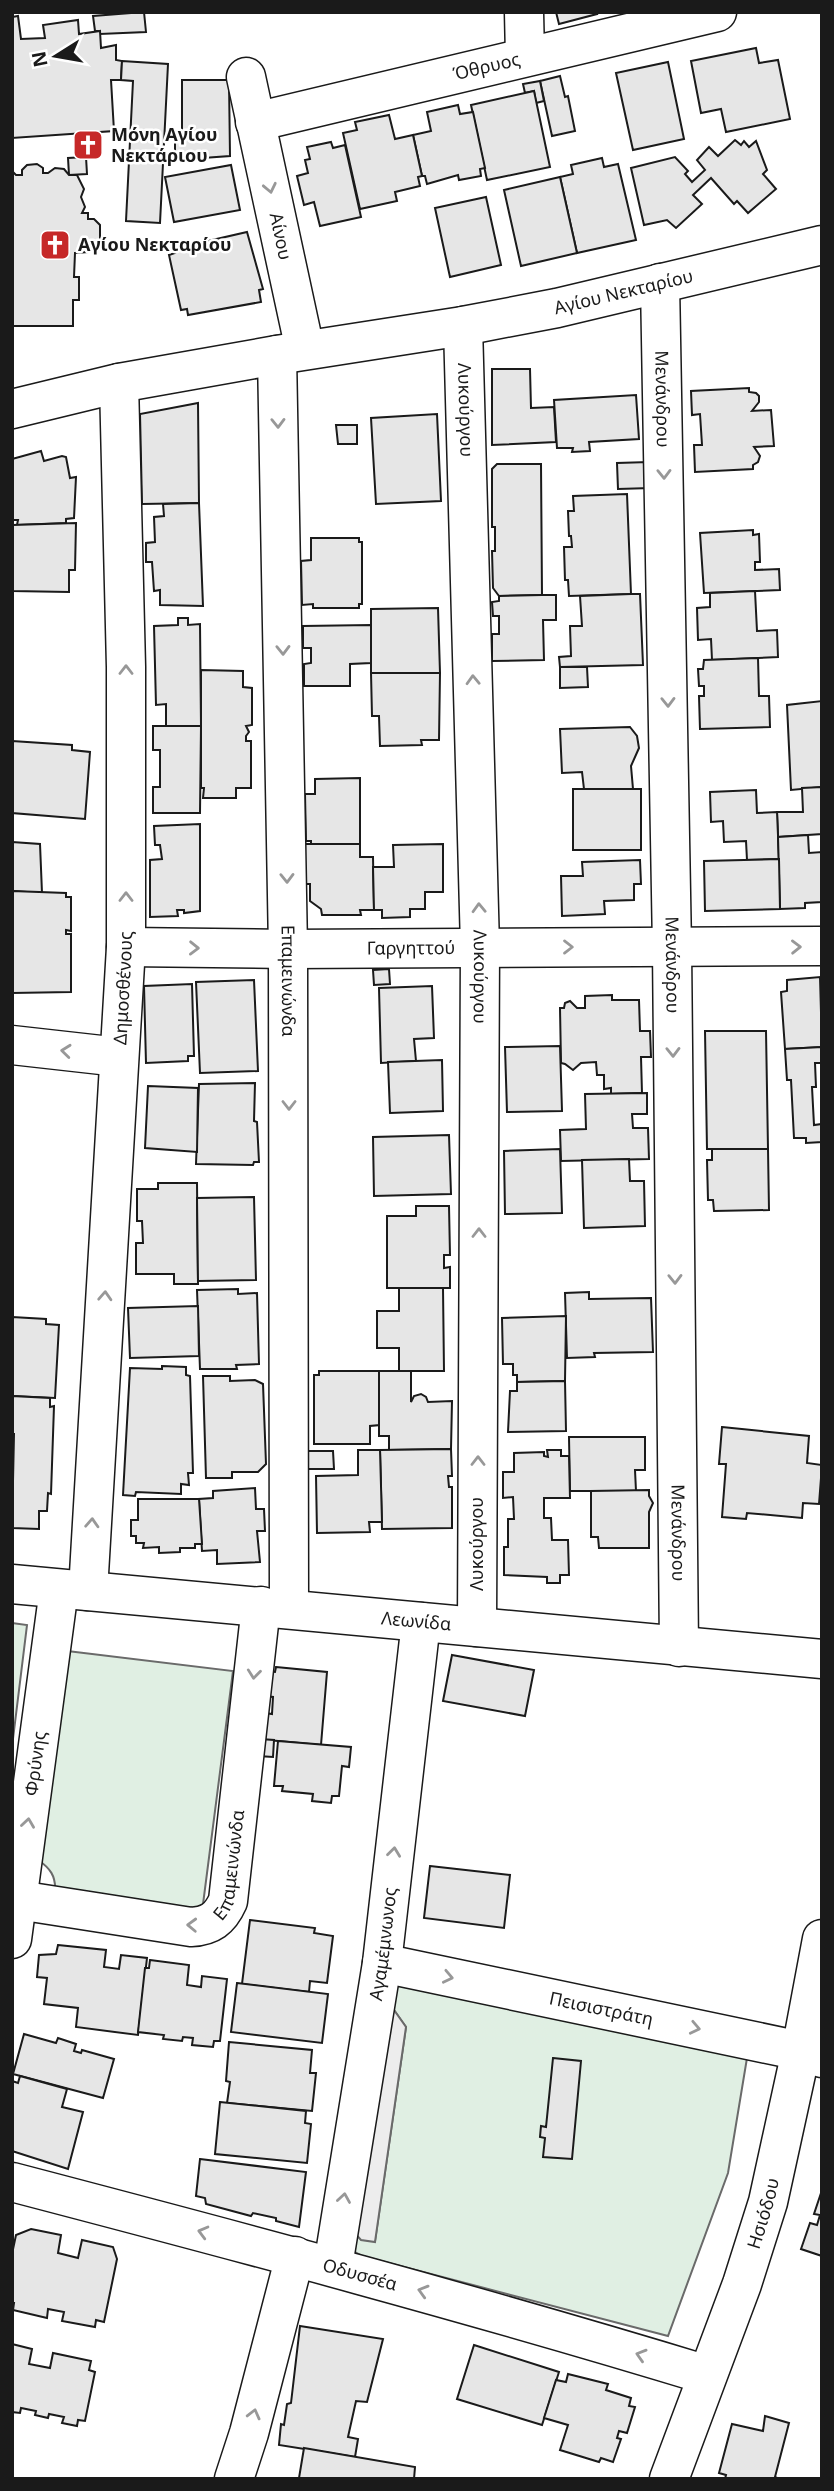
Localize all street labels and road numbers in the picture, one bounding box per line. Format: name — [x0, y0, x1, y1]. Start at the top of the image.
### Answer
street label: Όθρυος — [450, 46, 522, 85]
street label: Αίνου — [265, 210, 298, 262]
street label: Αγίου Νεκταρίου — [551, 263, 695, 319]
street label: Μενάνδρου — [650, 350, 676, 448]
street label: Λυκούργου — [453, 363, 480, 457]
street label: Μενάνδρου — [660, 916, 686, 1014]
street label: Επαμεινώνδα — [277, 925, 301, 1037]
street label: Λυκούργου — [469, 929, 493, 1024]
street label: Δημοσθένους — [107, 931, 137, 1046]
street label: Γαργηττού — [367, 935, 455, 960]
street label: Μενάνδρου — [666, 1484, 691, 1582]
street label: Λυκούργου — [464, 1497, 488, 1591]
street label: Λεωνίδα — [380, 1605, 452, 1636]
street label: Φρύνης — [18, 1729, 51, 1797]
street label: Επαμεινώνδα — [207, 1809, 249, 1925]
street label: Αγαμέμνωνος — [363, 1886, 402, 2002]
street label: Πεισιστράτη — [547, 1985, 656, 2031]
street label: Ησιόδου — [741, 2175, 784, 2252]
street label: Οδυσσέα — [320, 2252, 400, 2296]

